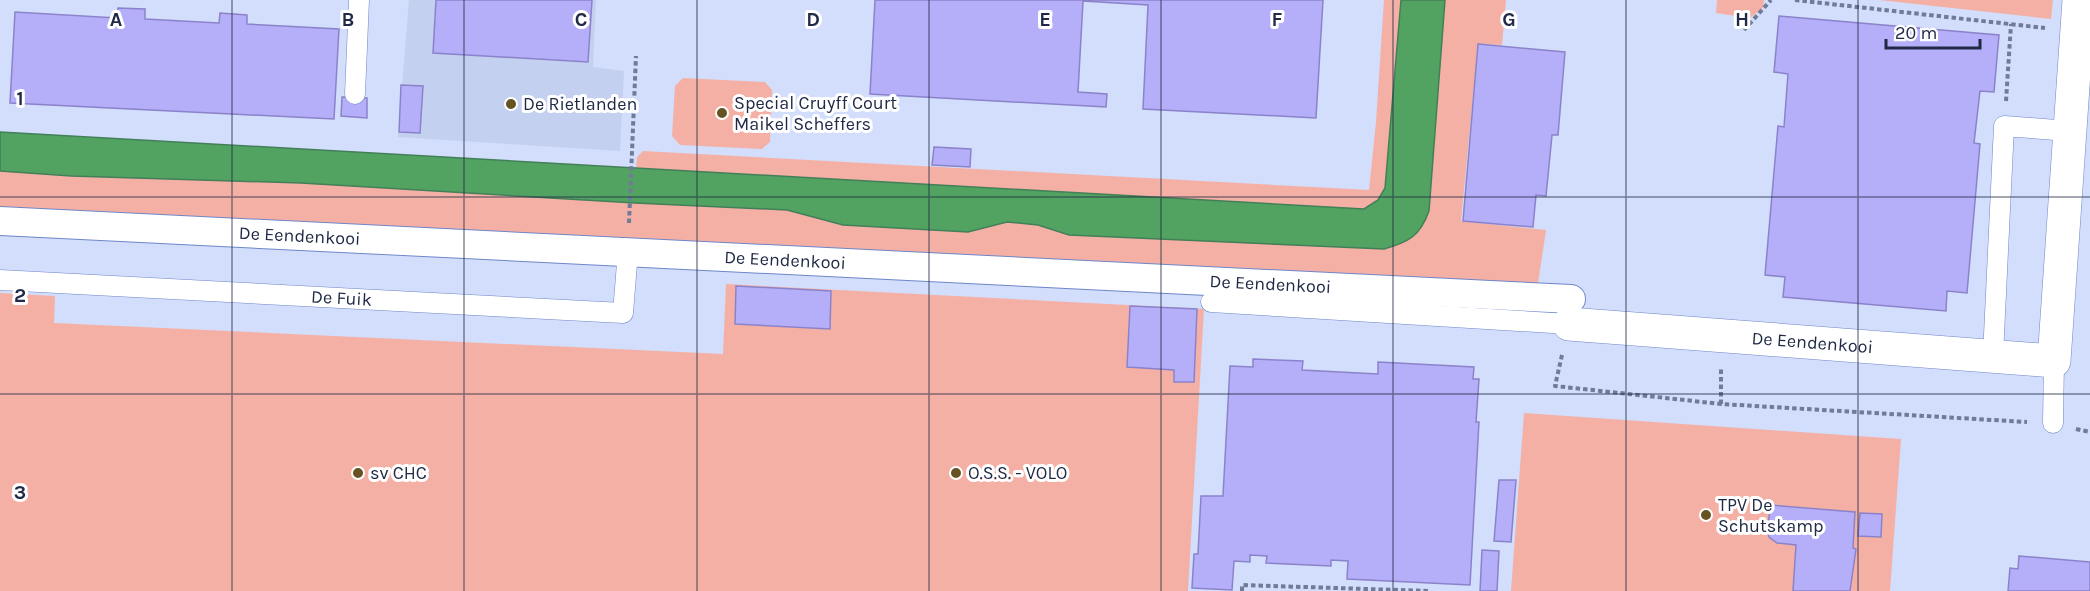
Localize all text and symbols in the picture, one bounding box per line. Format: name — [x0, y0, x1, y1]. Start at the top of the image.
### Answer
text: A — [110, 8, 123, 31]
text: B — [342, 8, 354, 31]
text: C — [575, 8, 587, 31]
text: D — [806, 8, 820, 31]
text: E — [1039, 8, 1051, 31]
text: F — [1272, 8, 1283, 31]
text: G — [1502, 8, 1516, 31]
text: H — [1735, 8, 1749, 31]
scale bar — [1886, 12, 1980, 50]
text: 20 m — [1895, 22, 1937, 44]
text: 1 — [16, 87, 24, 110]
place label: Special Cruyff Court Maikel Scheffers — [734, 92, 897, 135]
place label: De Rietlanden — [523, 93, 637, 115]
marker: De Rietlanden — [504, 97, 518, 111]
marker: Special Cruyff Court Maikel Scheffers — [715, 106, 729, 120]
street label: De Eendenkooi — [238, 222, 361, 250]
street label: De Eendenkooi — [724, 246, 846, 274]
street label: De Eendenkooi — [1209, 270, 1332, 298]
text: 2 — [14, 284, 26, 307]
street label: De Fuik — [311, 285, 372, 311]
street label: De Eendenkooi — [1751, 327, 1874, 358]
place label: sv CHC — [370, 462, 427, 484]
place label: O.S.S. - VOLO — [968, 462, 1067, 484]
marker: sv CHC — [351, 466, 365, 480]
marker: O.S.S. - VOLO — [949, 466, 963, 480]
text: 3 — [14, 481, 26, 504]
place label: TPV De Schutskamp — [1718, 494, 1824, 537]
marker: TPV De Schutskamp — [1699, 508, 1713, 522]

